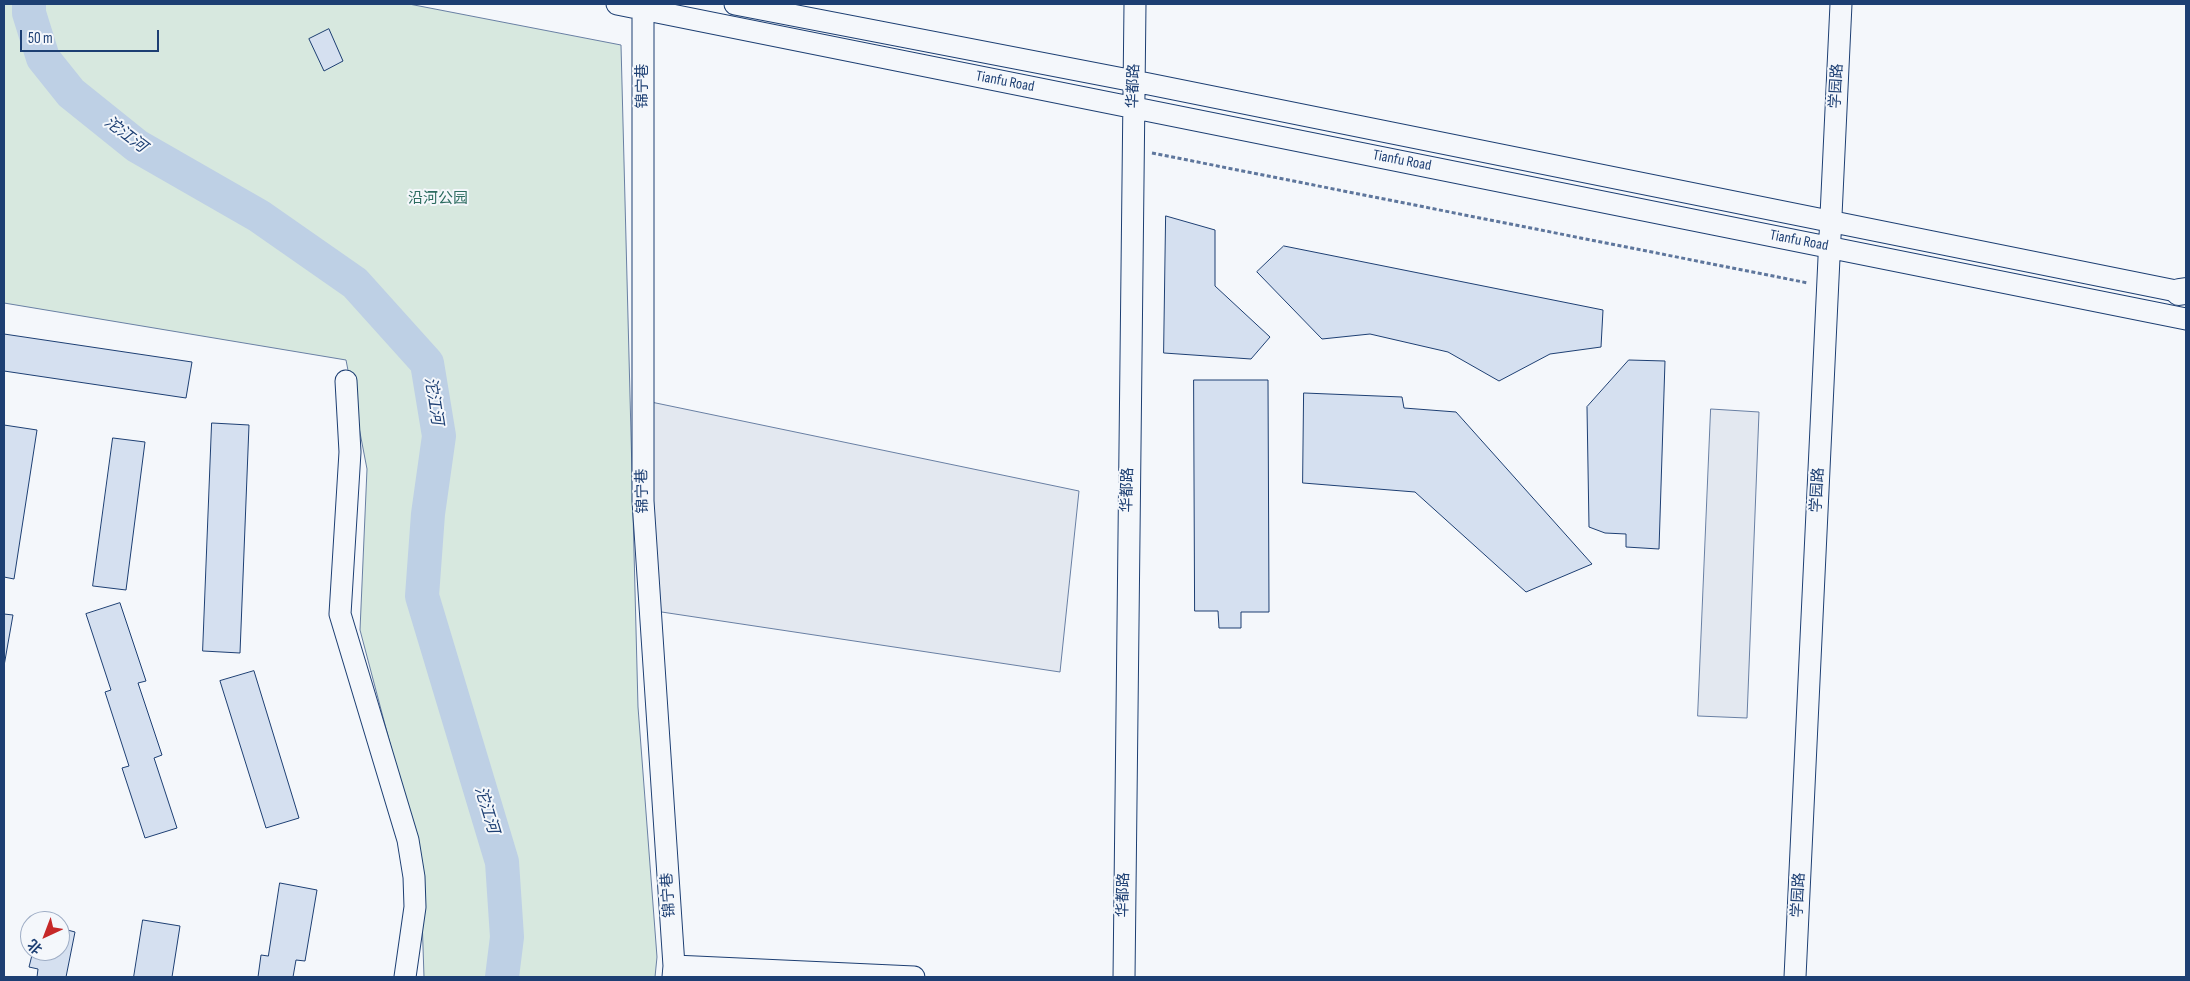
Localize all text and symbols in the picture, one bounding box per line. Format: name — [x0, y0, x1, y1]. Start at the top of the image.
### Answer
scale bar — [22, 20, 161, 52]
text: 50 m — [28, 29, 53, 48]
street label: 华都路 — [1124, 63, 1144, 109]
street label: 学园路 — [1827, 63, 1847, 109]
street label: 锦宁巷 — [634, 64, 652, 108]
street label: Tianfu Road — [974, 68, 1036, 96]
water label: 沱江河 — [100, 113, 150, 157]
street label: Tianfu Road — [1371, 147, 1433, 175]
park label: 沿河公园 — [408, 190, 468, 208]
street label: Tianfu Road — [1768, 227, 1830, 255]
water label: 沱江河 — [420, 376, 446, 426]
street label: 华都路 — [1119, 467, 1137, 513]
street label: 学园路 — [1808, 467, 1828, 513]
street label: 锦宁巷 — [634, 468, 652, 514]
water label: 沱江河 — [470, 784, 502, 836]
street label: 锦宁巷 — [658, 872, 680, 918]
street label: 华都路 — [1115, 872, 1133, 918]
street label: 学园路 — [1789, 872, 1809, 918]
north arrow — [20, 911, 70, 961]
text: 北 — [24, 936, 46, 958]

